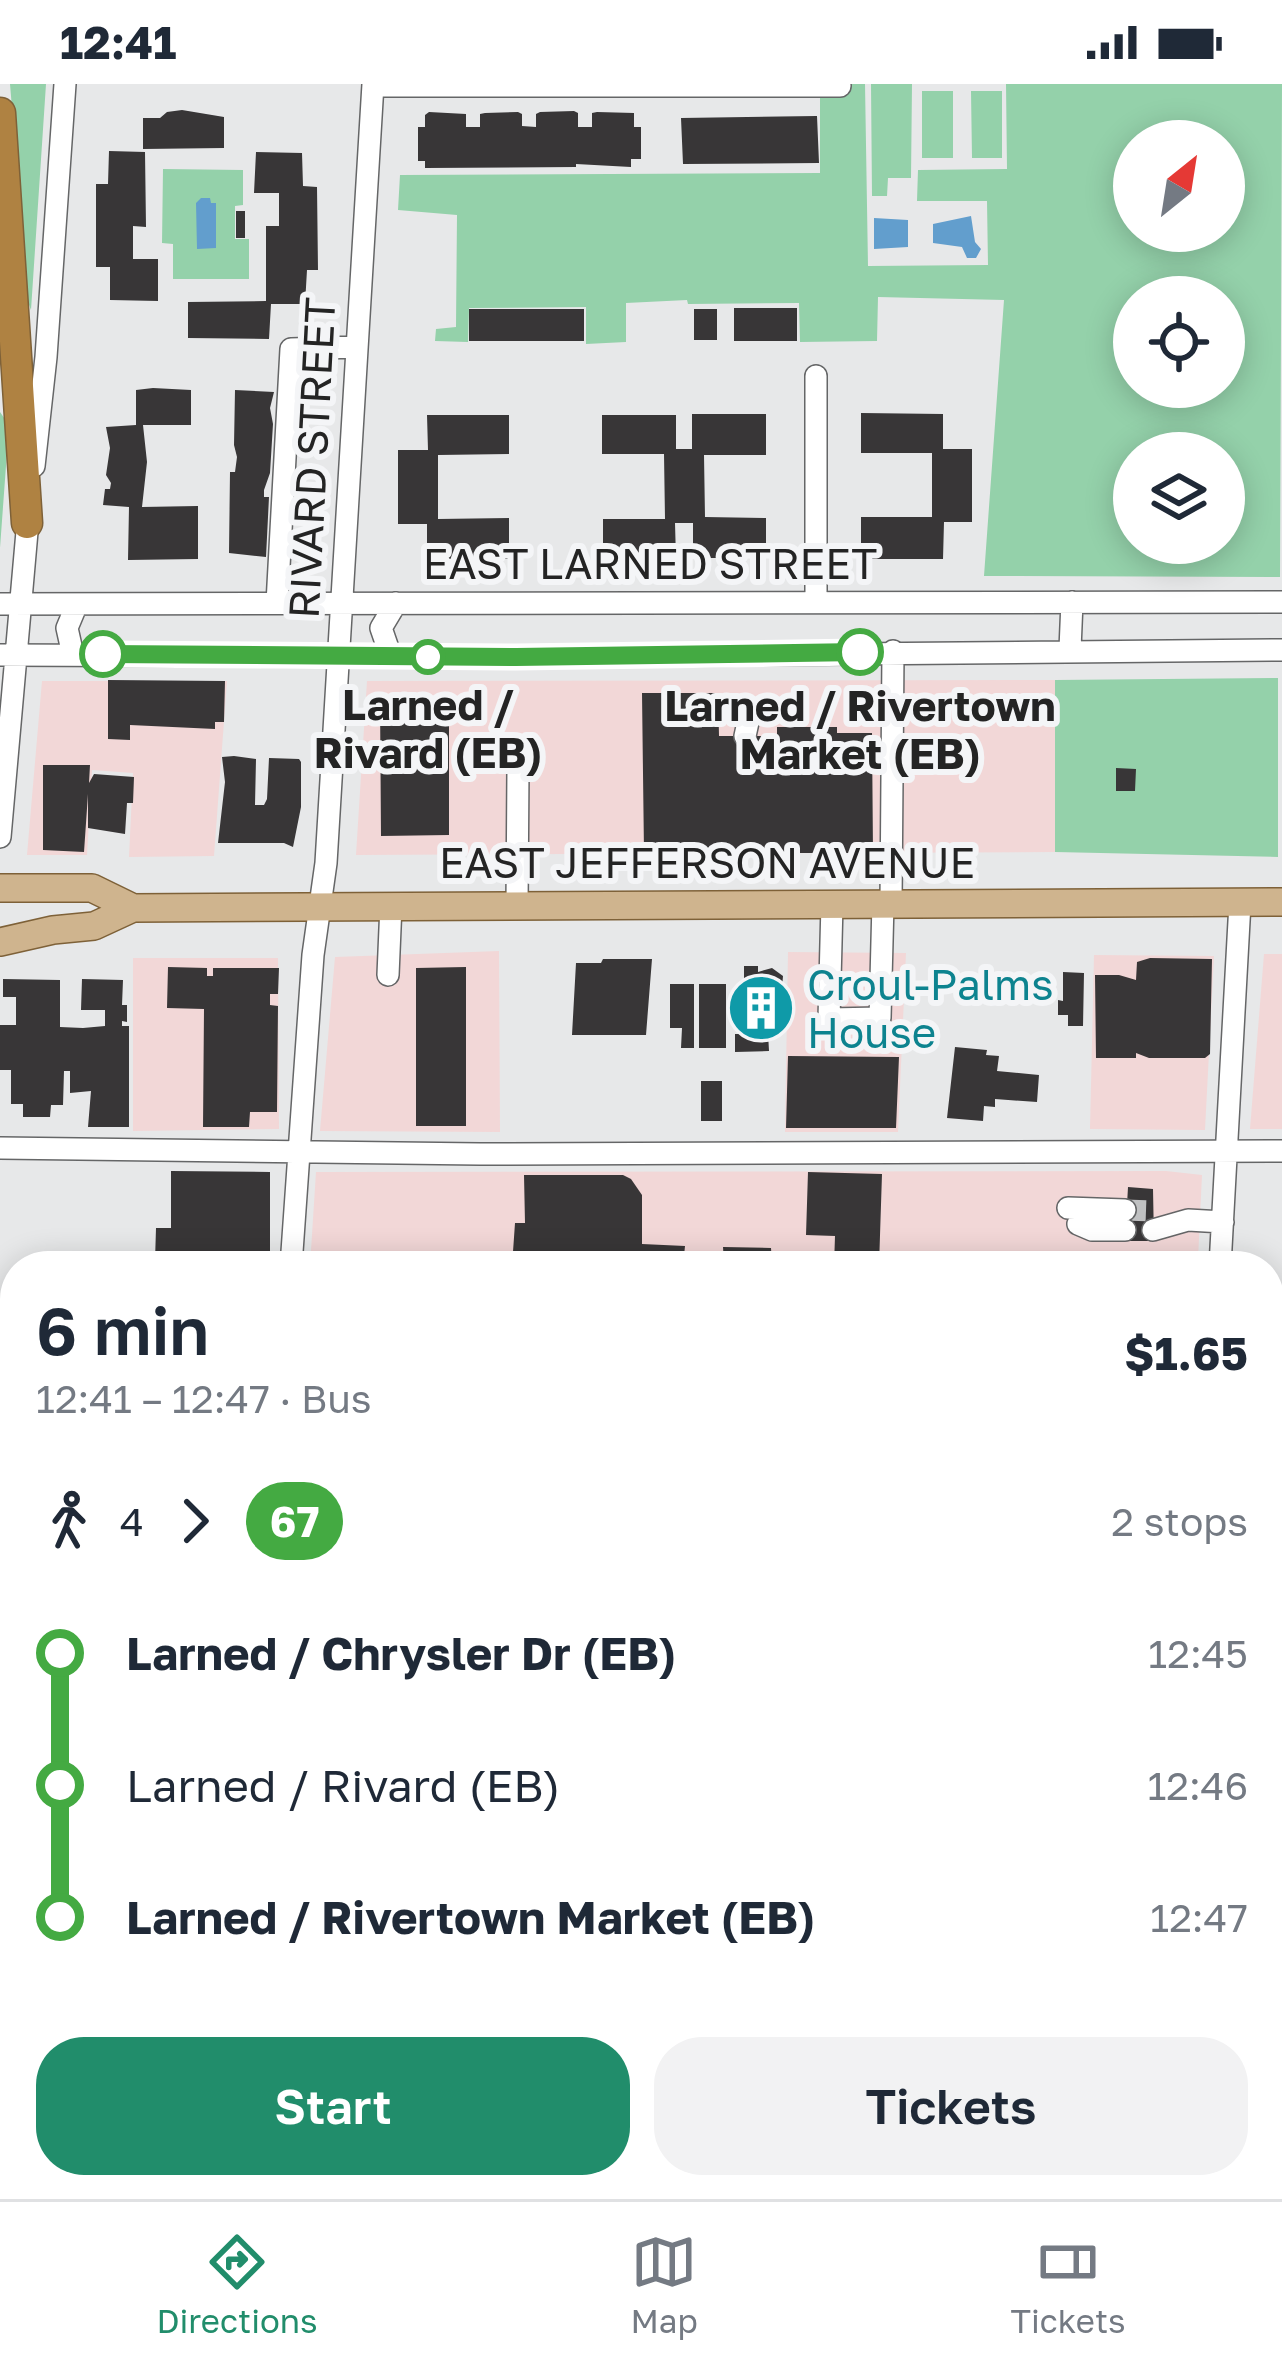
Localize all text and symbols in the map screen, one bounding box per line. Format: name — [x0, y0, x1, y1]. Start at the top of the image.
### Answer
text: 12:41 — [60, 15, 176, 69]
north arrow — [1113, 120, 1245, 252]
map controls — [1113, 120, 1245, 564]
button: locate — [1113, 276, 1245, 408]
street label: RIVARD STREET — [278, 296, 344, 620]
button: layers — [1113, 432, 1245, 564]
street label: EAST LARNED STREET — [423, 538, 877, 588]
marker: Larned / Rivertown Market (EB) — [838, 630, 882, 674]
unlabelled marker — [81, 632, 125, 676]
marker: Larned / Rivard (EB) — [412, 641, 444, 673]
place label: Larned / Rivard (EB) — [314, 679, 542, 777]
place label: Larned / Rivertown Market (EB) — [664, 680, 1056, 778]
street label: EAST JEFFERSON AVENUE — [439, 837, 975, 887]
place label: Croul-Palms House — [807, 959, 1054, 1057]
building icon: Croul-Palms House — [726, 973, 796, 1043]
text: 6 min — [36, 1290, 209, 1370]
text: $1.65 — [1124, 1326, 1248, 1380]
text: 12:41 – 12:47 · Bus — [36, 1375, 371, 1422]
icon: walk — [36, 1488, 102, 1554]
icon: forward — [162, 1488, 228, 1554]
text: 67 — [270, 1496, 319, 1546]
text: 4 — [120, 1498, 144, 1545]
text: 2 stops — [1111, 1498, 1248, 1545]
text: Larned / Chrysler Dr (EB) — [126, 1626, 676, 1680]
text: 12:45 — [1148, 1630, 1248, 1677]
text: Larned / Rivard (EB) — [126, 1758, 560, 1812]
text: 12:46 — [1147, 1762, 1248, 1809]
text: Larned / Rivertown Market (EB) — [126, 1890, 815, 1944]
text: 12:47 — [1150, 1894, 1248, 1941]
button: Start — [36, 2037, 630, 2175]
button: Tickets — [654, 2037, 1248, 2175]
tab: Directions — [156, 2229, 318, 2340]
tab: Map — [630, 2229, 698, 2340]
tab: Tickets — [1010, 2229, 1126, 2340]

